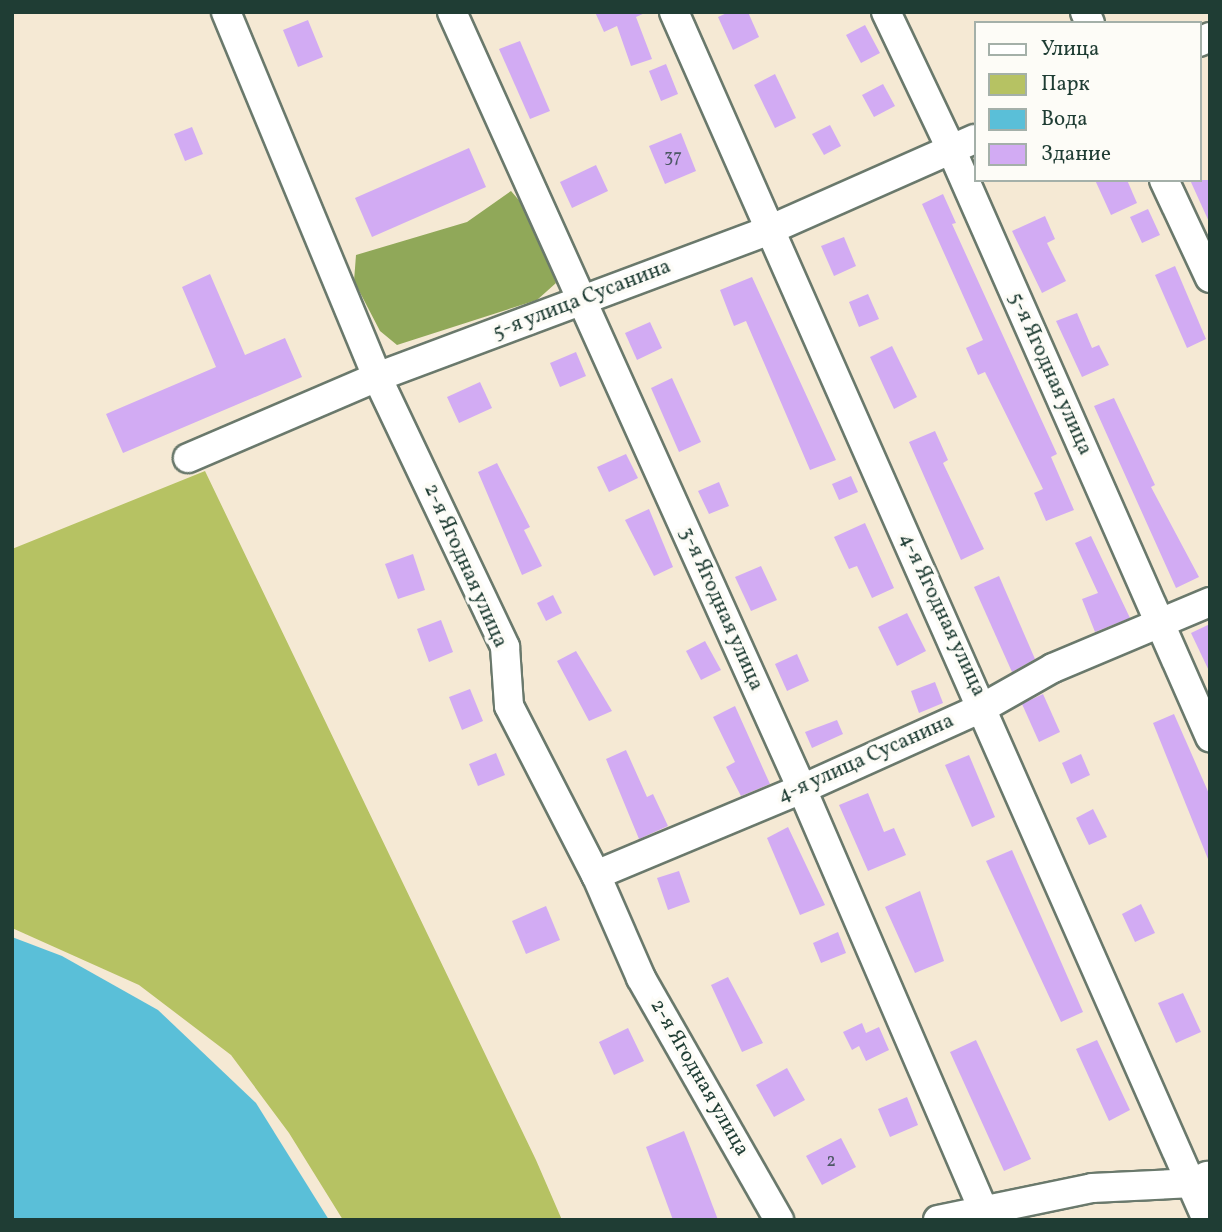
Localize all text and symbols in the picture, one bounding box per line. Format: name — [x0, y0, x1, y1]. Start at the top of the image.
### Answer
legend — [974, 21, 1201, 182]
text: Улица — [1041, 35, 1099, 64]
text: Парк — [1041, 70, 1090, 99]
text: Вода — [1041, 105, 1088, 134]
text: Здание — [1041, 140, 1111, 169]
house number: 37 — [664, 147, 682, 169]
street label: 5-я улица Сусанина — [489, 254, 675, 346]
street label: 5-я Ягодная улица — [1003, 288, 1097, 460]
street label: 2-я Ягодная улица — [417, 480, 513, 652]
street label: 3-я Ягодная улица — [673, 523, 769, 695]
street label: 4-я Ягодная улица — [893, 529, 991, 701]
street label: 4-я улица Сусанина — [774, 709, 958, 809]
street label: 2-я Ягодная улица — [644, 995, 754, 1161]
house number: 2 — [826, 1151, 836, 1173]

